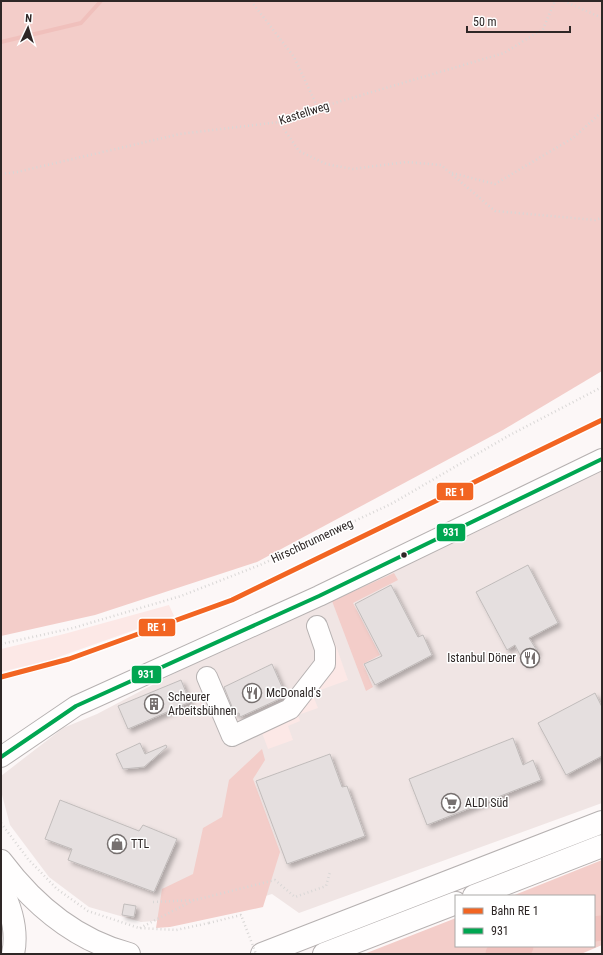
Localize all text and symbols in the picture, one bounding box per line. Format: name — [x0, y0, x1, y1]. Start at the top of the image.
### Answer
north arrow — [8, 8, 48, 48]
scale bar — [467, 8, 570, 34]
text: N — [25, 12, 33, 25]
text: 50 m — [473, 15, 497, 29]
street label: Kastellweg — [277, 98, 331, 128]
line badge: RE 1 — [436, 482, 474, 501]
text: RE 1 — [445, 486, 465, 499]
street label: Hirschbrunnenweg — [269, 516, 355, 566]
line badge: 931 — [436, 523, 466, 542]
text: 931 — [443, 526, 459, 539]
unlabelled marker — [399, 550, 409, 560]
line badge: RE 1 — [138, 618, 176, 637]
text: RE 1 — [147, 621, 167, 634]
restaurant icon: Istanbul Döner — [519, 647, 541, 669]
place label: Istanbul Döner — [447, 651, 516, 665]
line badge: 931 — [131, 665, 162, 684]
text: 931 — [138, 668, 154, 681]
restaurant icon: McDonald's — [241, 682, 263, 704]
place label: McDonald's — [266, 686, 321, 700]
place label: Scheurer Arbeitsbühnen — [168, 690, 237, 718]
building icon: Scheurer Arbeitsbühnen — [143, 693, 165, 715]
supermarket icon: ALDI Süd — [440, 792, 462, 814]
place label: ALDI Süd — [465, 796, 508, 810]
shop icon: TTL — [106, 833, 128, 855]
place label: TTL — [131, 837, 150, 851]
legend — [455, 895, 595, 947]
text: Bahn RE 1 — [491, 904, 539, 918]
text: 931 — [491, 924, 509, 938]

